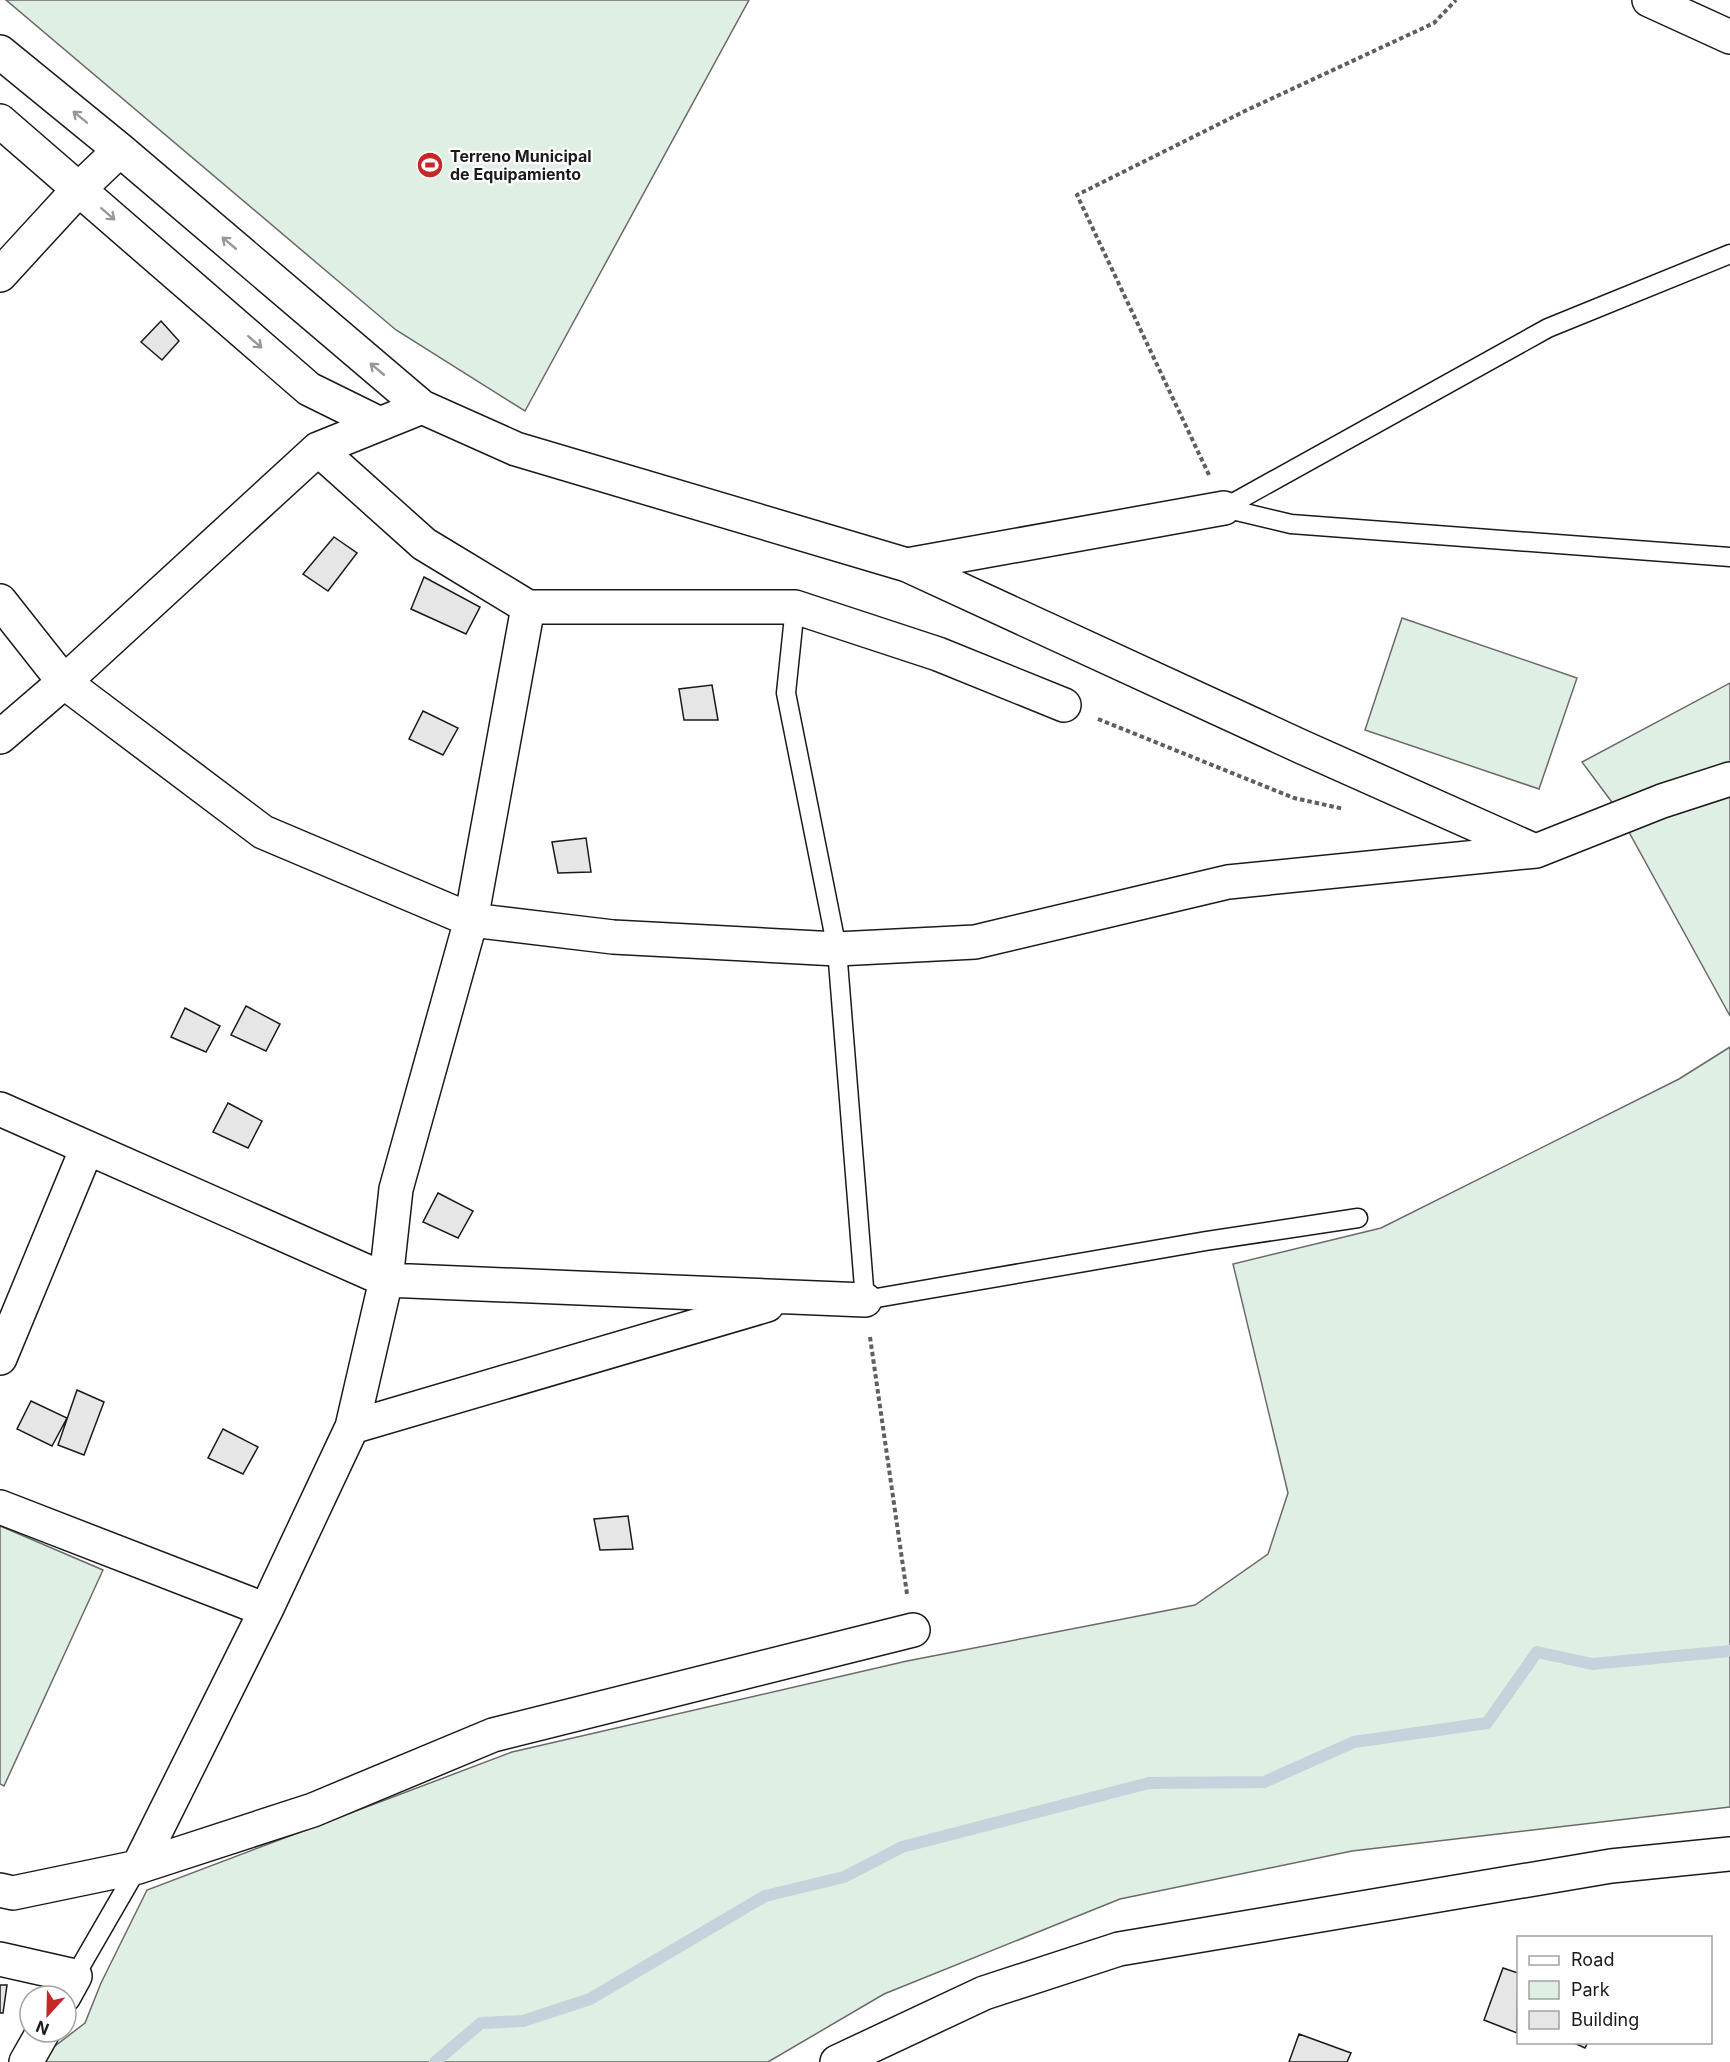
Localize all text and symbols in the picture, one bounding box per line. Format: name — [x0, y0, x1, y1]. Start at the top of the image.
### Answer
one-way arrow — [73, 110, 88, 124]
place label: Terreno Municipal de Equipamiento — [450, 146, 592, 184]
sports icon: Terreno Municipal de Equipamiento — [415, 150, 445, 180]
one-way arrow — [100, 207, 115, 221]
one-way arrow — [221, 236, 237, 249]
one-way arrow — [247, 335, 262, 349]
one-way arrow — [370, 362, 385, 376]
legend — [1517, 1936, 1712, 2044]
text: Road — [1571, 1949, 1614, 1970]
text: Park — [1571, 1979, 1610, 2000]
north arrow — [18, 1984, 78, 2044]
text: Building — [1571, 2009, 1639, 2030]
text: N — [33, 2016, 52, 2039]

